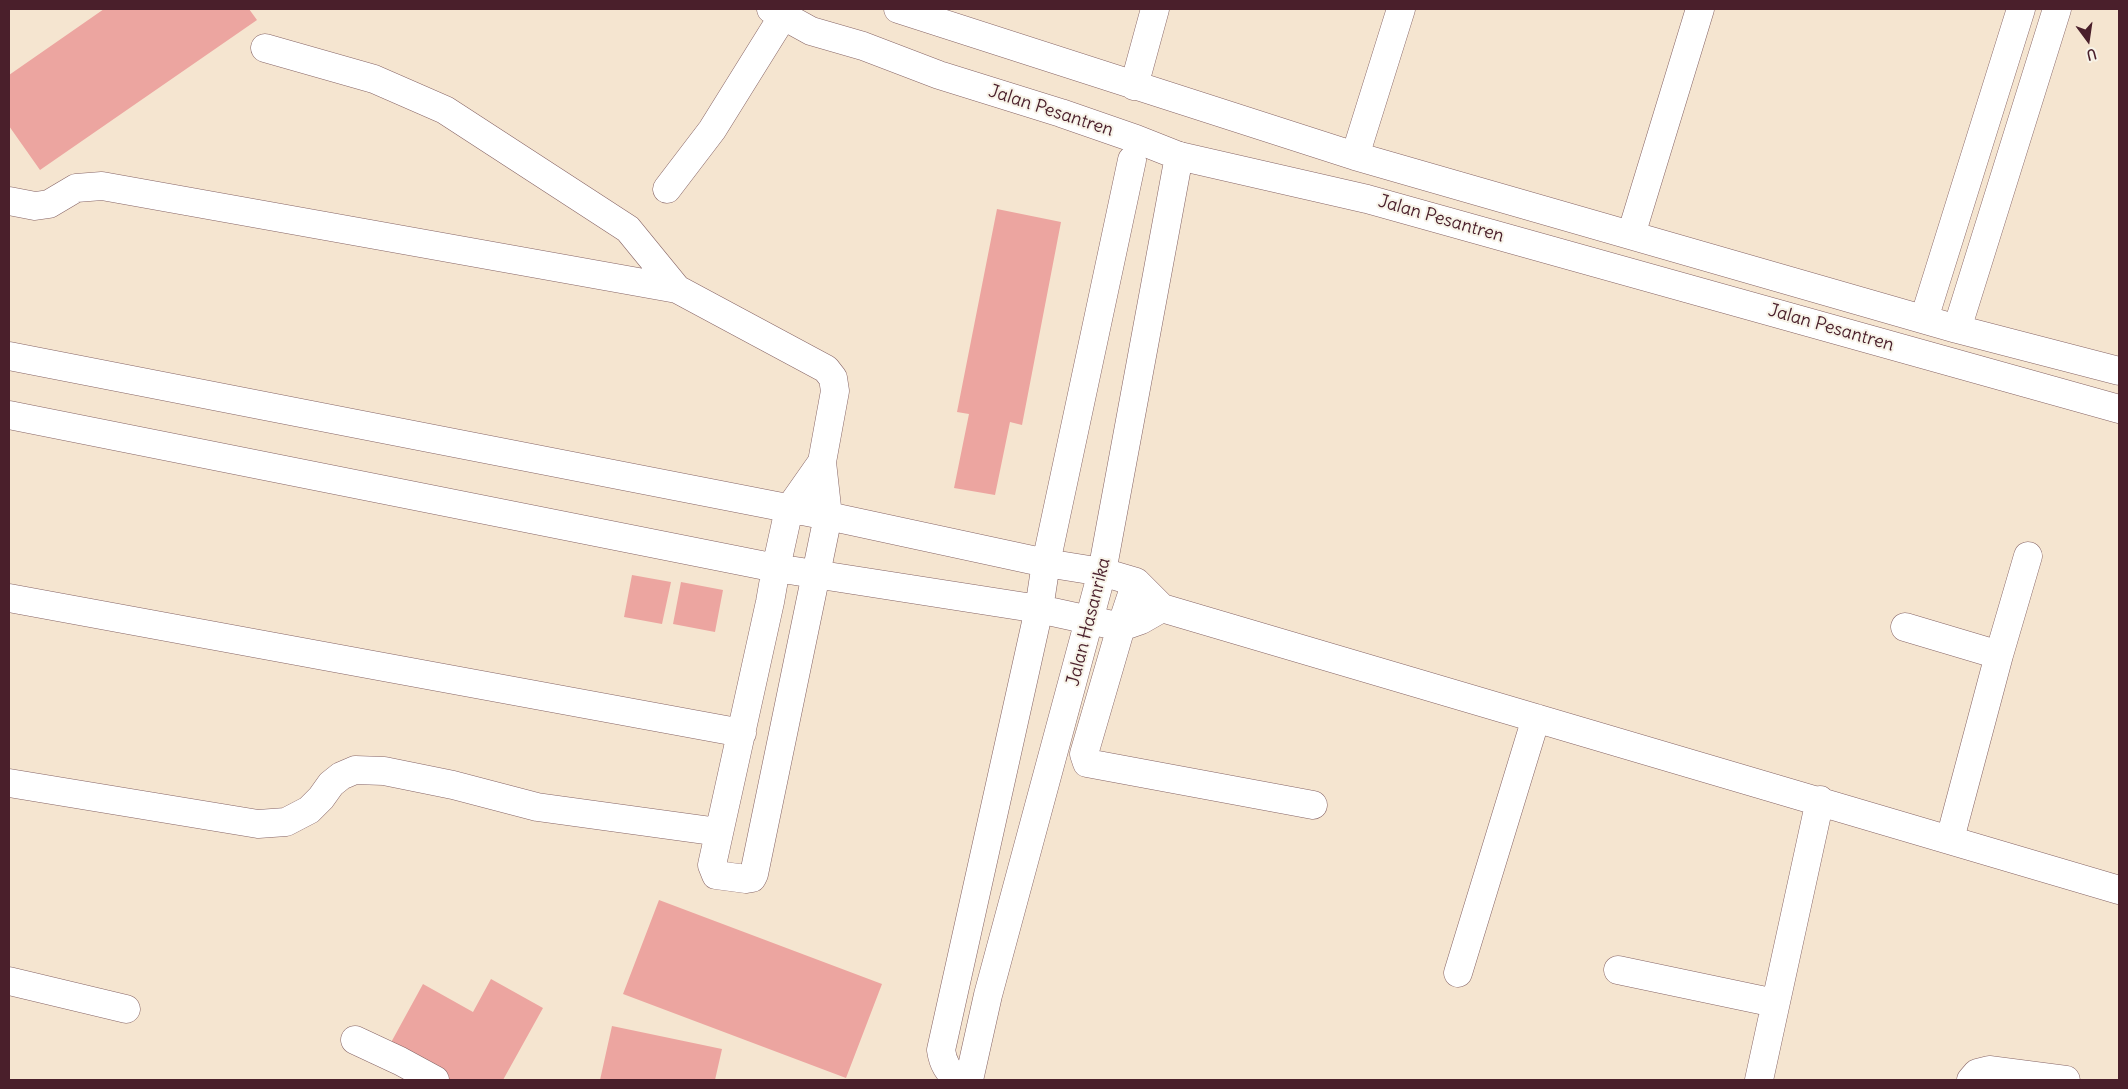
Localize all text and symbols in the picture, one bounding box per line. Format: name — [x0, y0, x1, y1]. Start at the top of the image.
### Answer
north arrow — [2063, 15, 2113, 65]
text: U — [2085, 45, 2098, 64]
street label: Jalan Pesantren — [986, 81, 1116, 141]
street label: Jalan Pesantren — [1376, 191, 1506, 247]
street label: Jalan Pesantren — [1766, 300, 1896, 356]
street label: Jalan Hasanrika — [1063, 556, 1115, 688]

